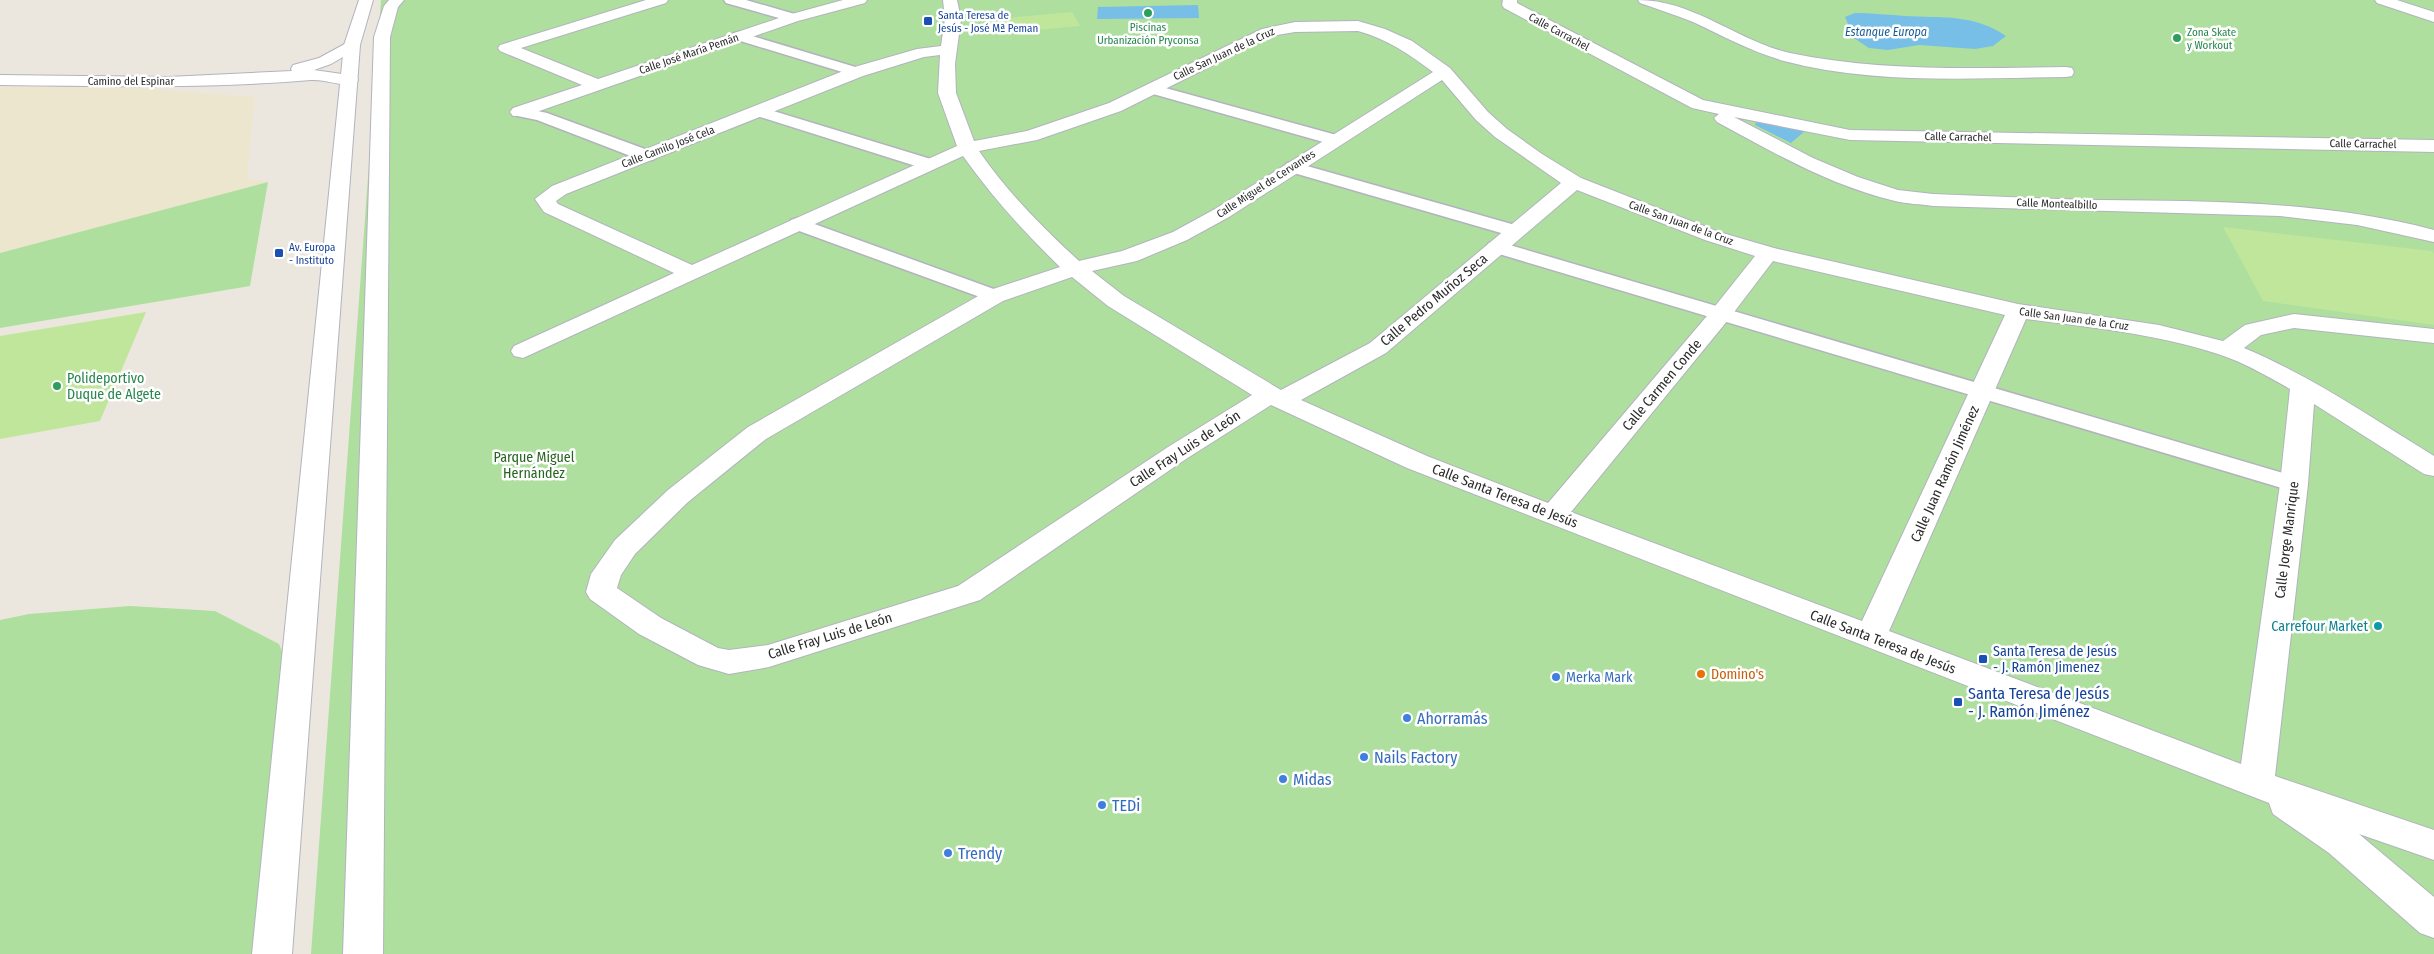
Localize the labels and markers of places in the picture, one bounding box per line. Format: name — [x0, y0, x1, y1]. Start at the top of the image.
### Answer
marker: Piscinas Urbanización Pryconsa — [1142, 7, 1154, 19]
place label: Santa Teresa de Jesús - José Mª Peman — [938, 9, 1038, 35]
marker: Santa Teresa de Jesús - José Mª Peman — [922, 15, 934, 27]
place label: Piscinas Urbanización Pryconsa — [1097, 21, 1199, 47]
place label: Zona Skate y Workout — [2187, 26, 2236, 52]
marker: Zona Skate y Workout — [2171, 32, 2183, 44]
place label: Av. Europa - Instituto — [289, 241, 335, 267]
marker: Av. Europa - Instituto — [273, 247, 285, 259]
place label: Polideportivo Duque de Algete — [67, 370, 161, 403]
marker: Polideportivo Duque de Algete — [51, 380, 63, 392]
place label: Carrefour Market — [2271, 618, 2368, 635]
marker: Carrefour Market — [2372, 620, 2384, 632]
place label: Santa Teresa de Jesús - J. Ramón Jimenez — [1993, 643, 2117, 676]
marker: Santa Teresa de Jesús - J. Ramón Jimenez — [1977, 653, 1989, 665]
place label: Domino's — [1711, 666, 1764, 683]
marker: Domino's — [1695, 668, 1707, 680]
place label: Merka Mark — [1566, 669, 1633, 686]
marker: Merka Mark — [1550, 671, 1562, 683]
place label: Santa Teresa de Jesús - J. Ramón Jiménez — [1968, 684, 2109, 721]
marker: Santa Teresa de Jesús - J. Ramón Jiménez — [1952, 696, 1964, 708]
place label: Ahorramás — [1417, 709, 1488, 728]
marker: Ahorramás — [1401, 712, 1413, 724]
place label: Nails Factory — [1374, 748, 1458, 767]
marker: Nails Factory — [1358, 751, 1370, 763]
place label: Midas — [1293, 770, 1332, 789]
marker: Midas — [1277, 773, 1289, 785]
place label: TEDi — [1112, 796, 1140, 815]
marker: TEDi — [1096, 799, 1108, 811]
place label: Trendy — [958, 844, 1003, 863]
marker: Trendy — [942, 847, 954, 859]

